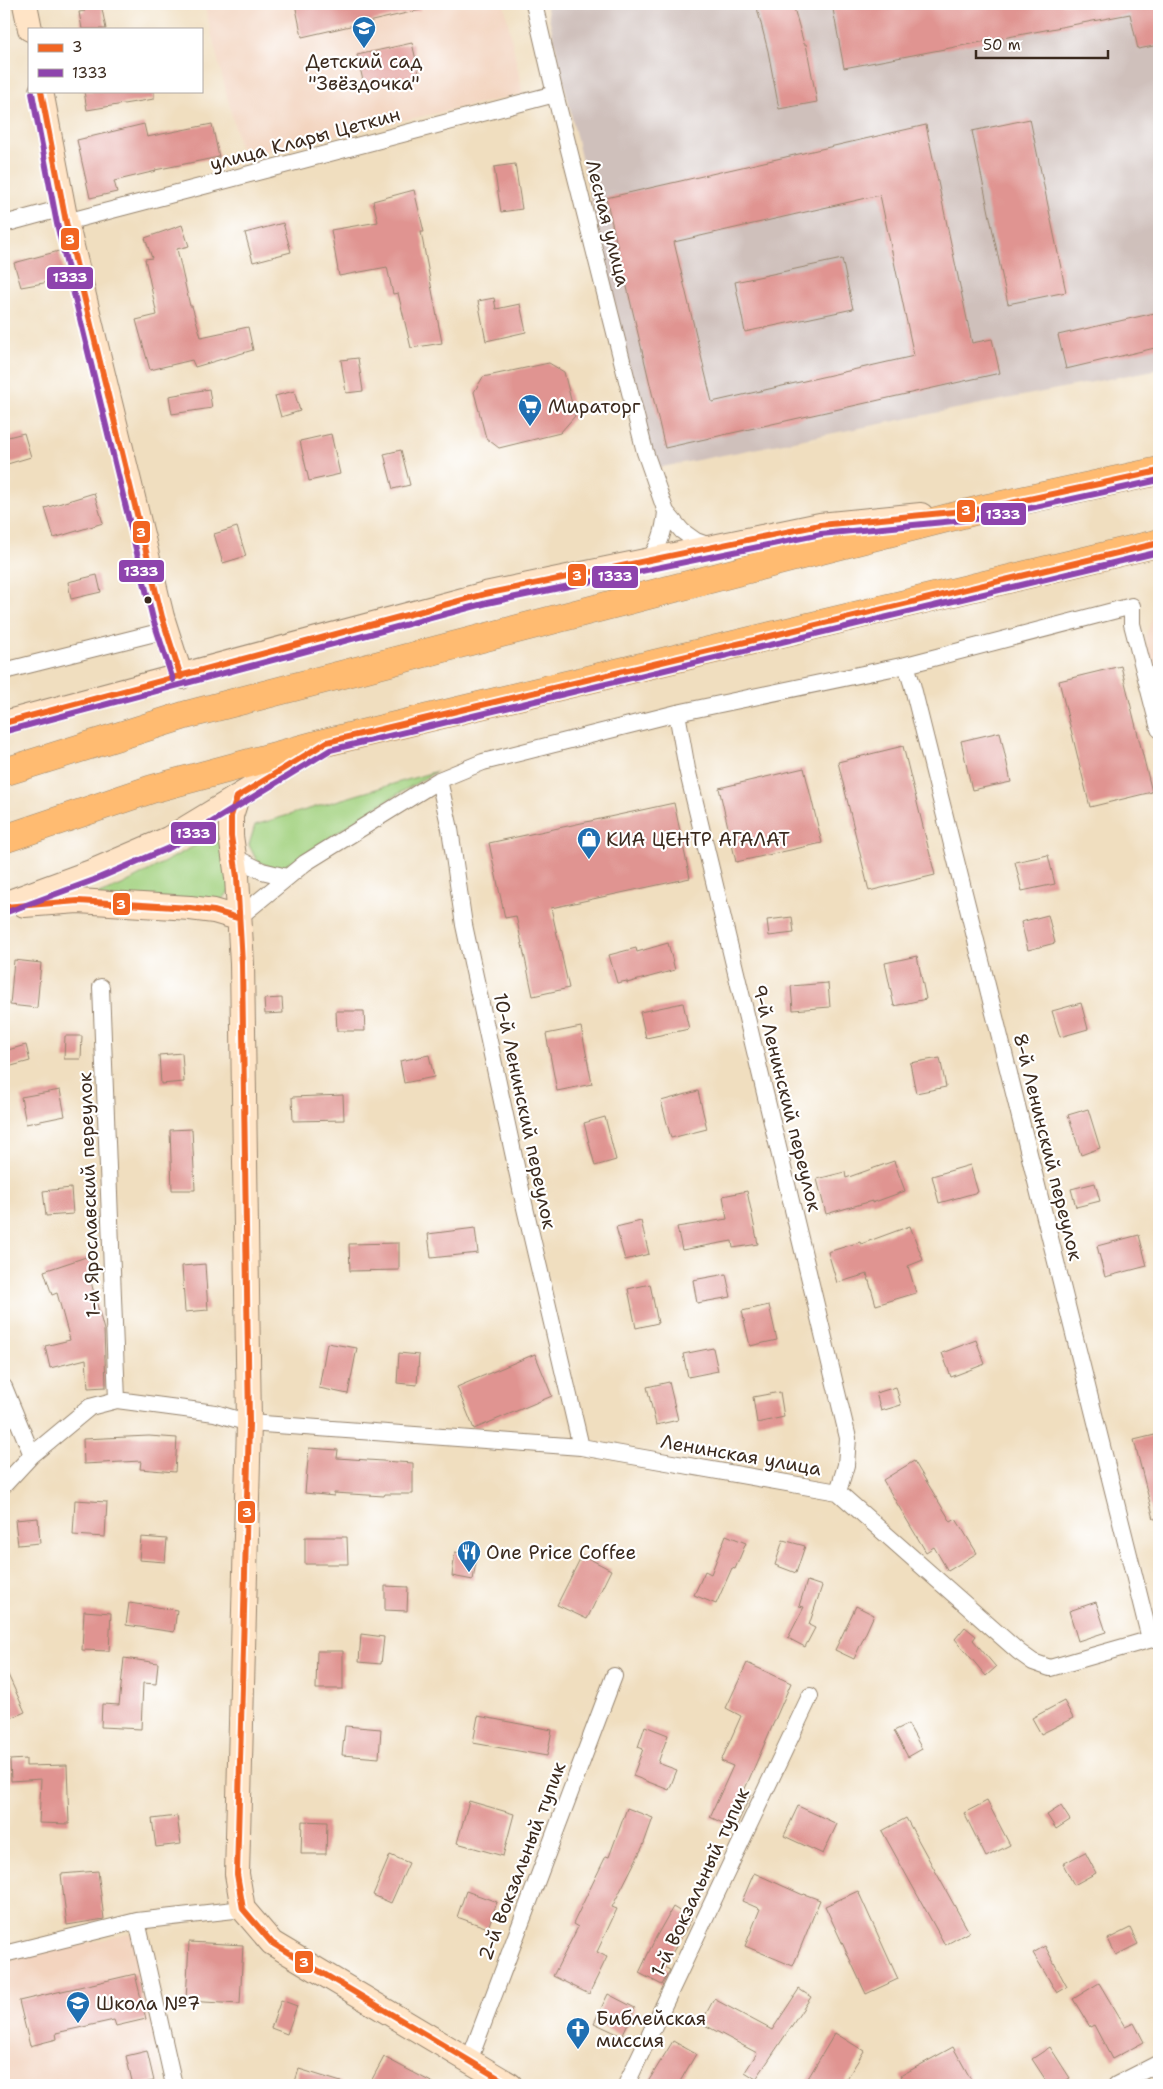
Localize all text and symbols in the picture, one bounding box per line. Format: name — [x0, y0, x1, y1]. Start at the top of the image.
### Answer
school or university icon: Детский сад "Звёздочка" — [351, 15, 377, 49]
legend — [28, 28, 202, 92]
scale bar — [976, 28, 1108, 60]
text: 50 m — [983, 35, 1021, 55]
text: 3 — [72, 37, 83, 57]
place label: Детский сад "Звёздочка" — [305, 49, 423, 96]
text: 1333 — [72, 63, 107, 83]
street label: улица Клары Цеткин — [207, 102, 403, 176]
street label: Лесная улица — [580, 157, 636, 289]
line badge: 3 — [60, 227, 80, 251]
text: 3 — [65, 230, 75, 248]
line badge: 1333 — [46, 266, 94, 290]
text: 1333 — [53, 268, 88, 286]
supermarket icon: Мираторг — [517, 393, 543, 427]
place label: Мираторг — [548, 394, 641, 419]
line badge: 3 — [956, 499, 976, 523]
text: 3 — [961, 501, 971, 519]
line badge: 1333 — [980, 502, 1027, 526]
text: 1333 — [986, 505, 1021, 523]
line badge: 3 — [132, 520, 151, 544]
text: 3 — [136, 523, 146, 541]
line badge: 1333 — [118, 559, 165, 583]
text: 1333 — [124, 562, 159, 580]
line badge: 3 — [567, 563, 587, 587]
line badge: 1333 — [591, 565, 639, 589]
text: 3 — [572, 566, 582, 584]
text: 1333 — [598, 567, 633, 585]
unlabelled marker — [143, 595, 153, 605]
line badge: 1333 — [170, 821, 217, 845]
text: 1333 — [176, 824, 211, 842]
shop icon: КИА ЦЕНТР АГАЛАТ — [576, 826, 602, 860]
place label: КИА ЦЕНТР АГАЛАТ — [606, 827, 790, 852]
line badge: 3 — [112, 892, 131, 916]
text: 3 — [116, 895, 126, 913]
street label: 9-й Ленинский переулок — [747, 982, 827, 1214]
street label: 10-й Ленинский переулок — [488, 991, 562, 1231]
street label: 8-й Ленинский переулок — [1008, 1031, 1088, 1263]
street label: 1-й Ярославский переулок — [72, 1072, 106, 1318]
street label: Ленинская улица — [659, 1429, 824, 1481]
line badge: 3 — [237, 1500, 256, 1524]
text: 3 — [242, 1503, 252, 1521]
restaurant icon: One Price Coffee — [456, 1539, 482, 1573]
place label: One Price Coffee — [486, 1540, 636, 1565]
street label: 2-й Вокзальный тупик — [473, 1758, 571, 1964]
street label: 1-й Вокзальный тупик — [645, 1783, 755, 1981]
line badge: 3 — [294, 1950, 314, 1974]
text: 3 — [299, 1953, 309, 1971]
school or university icon: Школа №7 — [65, 1990, 91, 2024]
place label: Школа №7 — [96, 1991, 200, 2016]
place label: Библейская миссия — [596, 2006, 706, 2053]
church icon: Библейская миссия — [565, 2016, 591, 2050]

